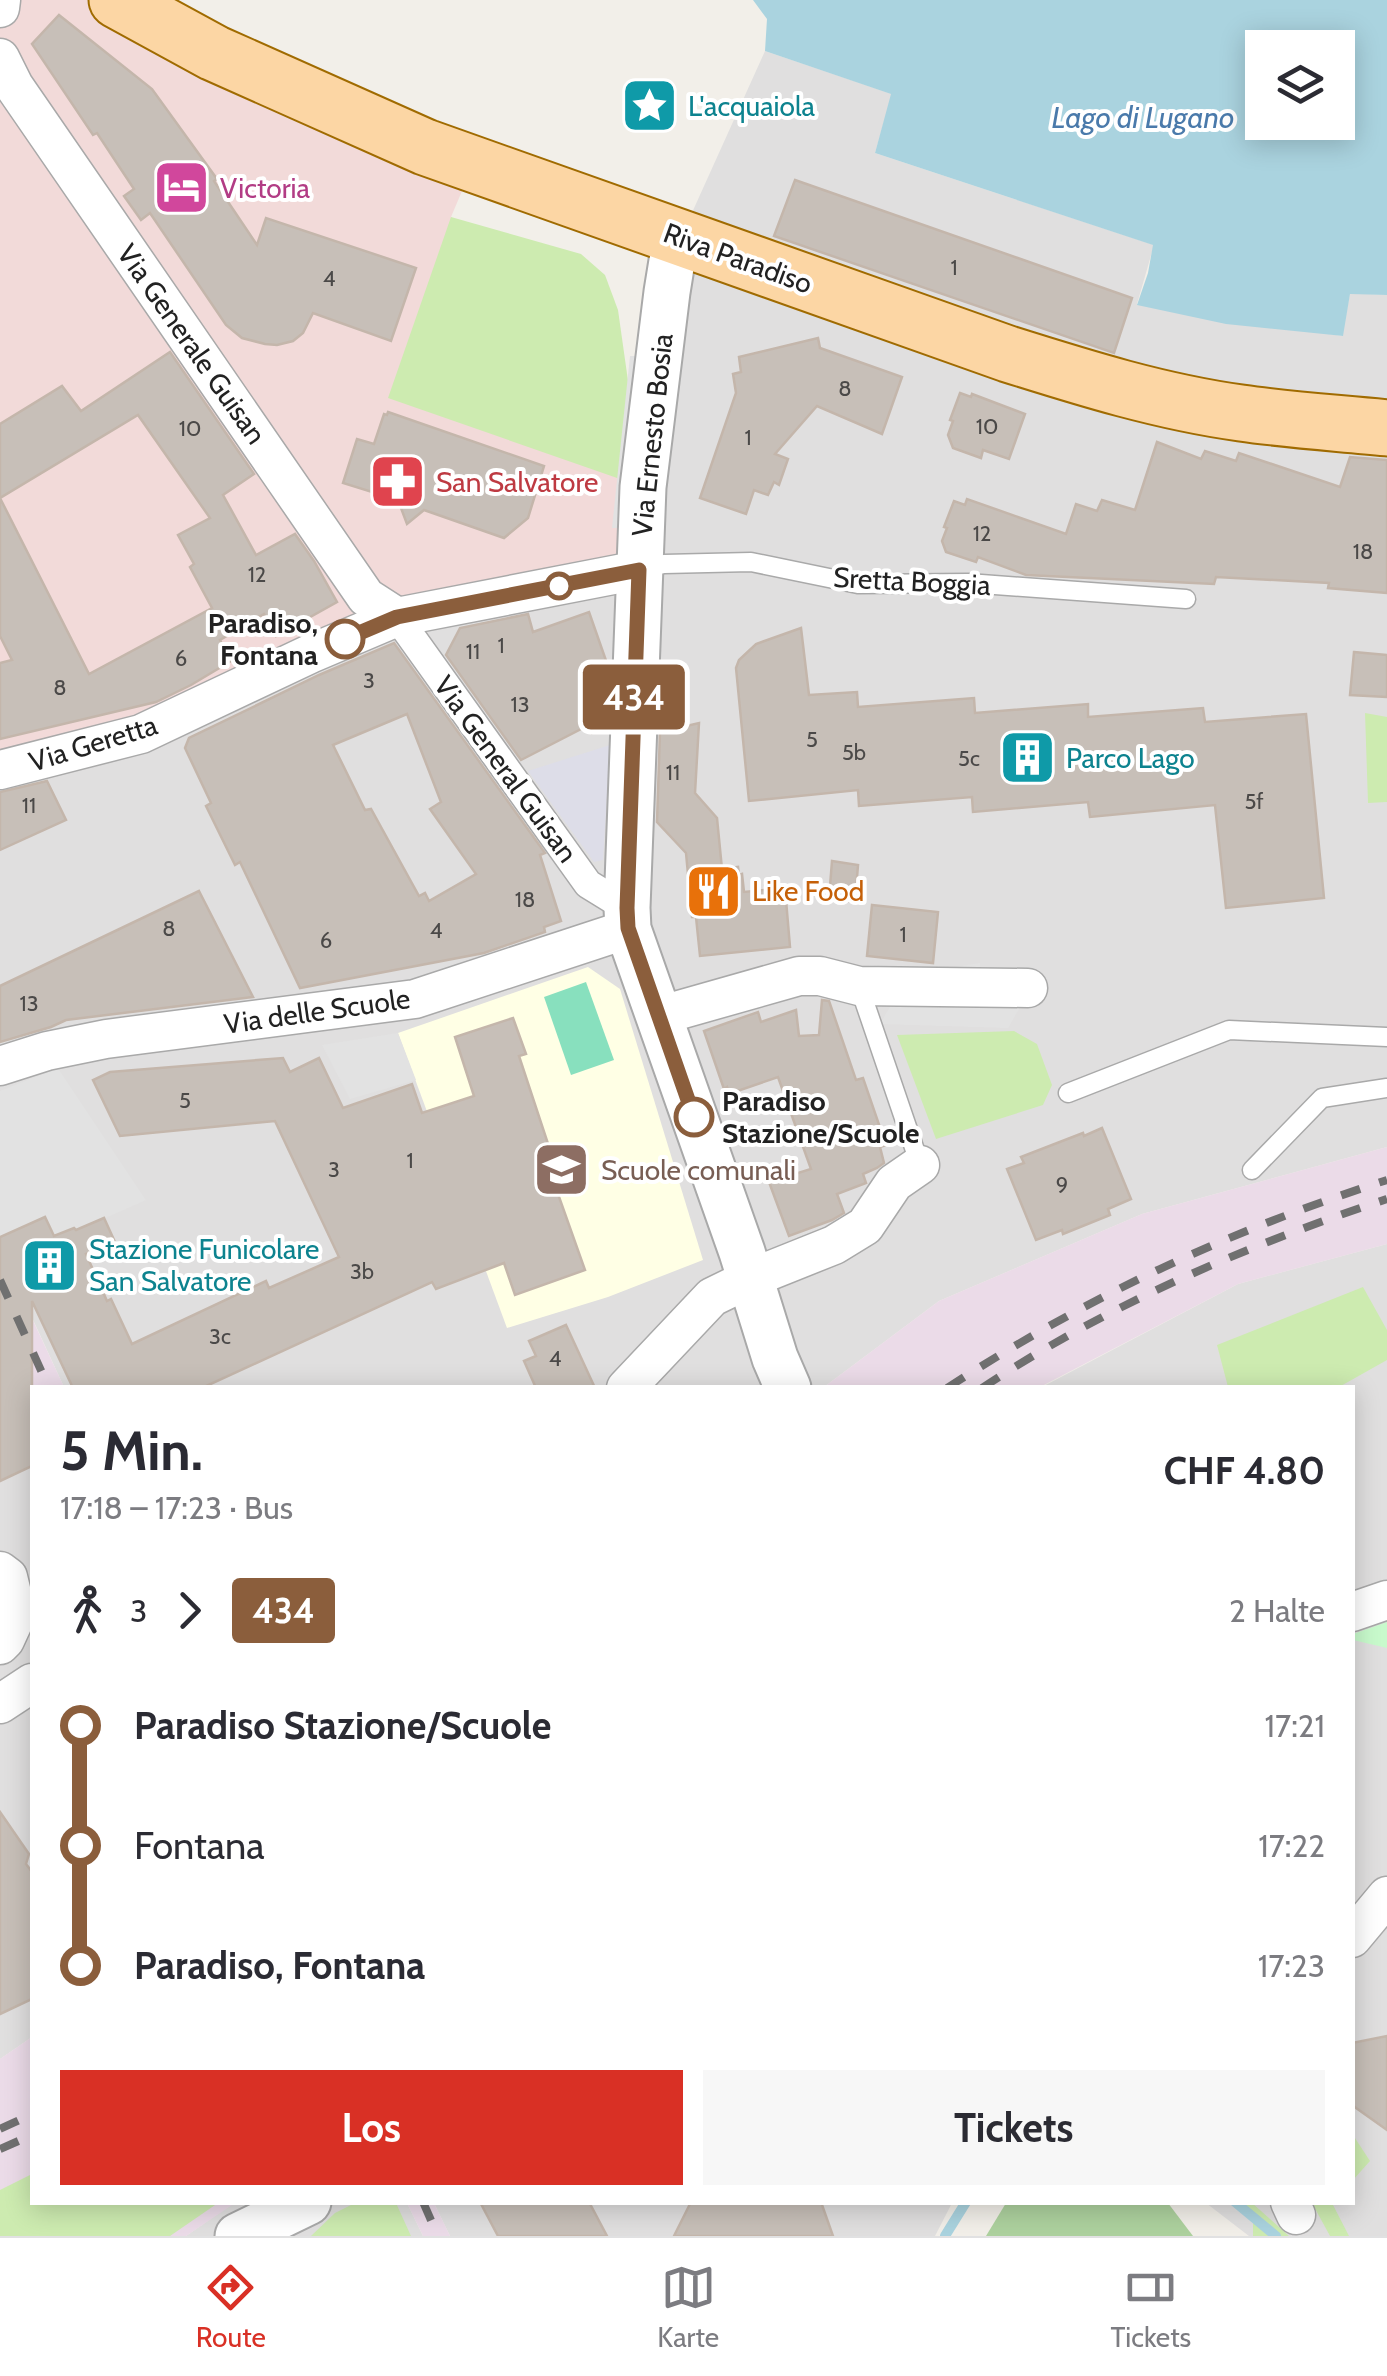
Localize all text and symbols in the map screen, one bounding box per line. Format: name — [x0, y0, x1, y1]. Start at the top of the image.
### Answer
map controls — [1245, 30, 1355, 140]
button: layers — [1245, 30, 1355, 140]
place icon: L'acquaiola — [619, 76, 679, 136]
place label: L'acquaiola — [688, 89, 816, 123]
water label: Lago di Lugano — [1052, 99, 1234, 136]
hotel icon: Victoria — [151, 158, 211, 218]
place label: Victoria — [220, 171, 310, 205]
street label: Riva Paradiso — [659, 215, 817, 301]
street label: Via Generale Guisan — [110, 238, 274, 450]
house number: 1 — [950, 254, 958, 281]
house number: 4 — [323, 265, 336, 292]
street label: Via Ernesto Bosia — [624, 331, 680, 538]
house number: 8 — [838, 375, 852, 402]
house number: 10 — [976, 413, 998, 440]
house number: 10 — [179, 415, 201, 442]
house number: 1 — [744, 424, 752, 451]
pharmacy icon: San Salvatore — [367, 452, 427, 512]
place label: San Salvatore — [436, 465, 598, 499]
house number: 12 — [973, 520, 991, 547]
house number: 18 — [1353, 538, 1373, 565]
street label: Sretta Boggia — [832, 560, 992, 602]
house number: 12 — [248, 561, 266, 588]
unlabelled marker — [546, 573, 572, 599]
place label: Paradiso, Fontana — [208, 606, 318, 672]
marker: Paradiso, Fontana — [326, 620, 364, 658]
house number: 1 — [497, 632, 505, 659]
house number: 11 — [466, 638, 480, 665]
house number: 6 — [175, 645, 187, 672]
line badge: 434 — [576, 664, 692, 730]
house number: 3 — [363, 667, 375, 694]
street label: Via General Guisan — [427, 669, 585, 869]
house number: 8 — [53, 674, 67, 701]
text: 434 — [603, 676, 665, 719]
house number: 13 — [510, 691, 530, 718]
street label: Via Geretta — [25, 707, 162, 779]
house number: 5 — [806, 726, 818, 753]
building icon: Parco Lago — [997, 728, 1057, 788]
house number: 5b — [842, 739, 866, 766]
place label: Parco Lago — [1066, 741, 1195, 775]
house number: 5c — [958, 745, 980, 772]
house number: 11 — [666, 759, 680, 786]
house number: 5f — [1244, 788, 1264, 815]
house number: 11 — [22, 792, 36, 819]
restaurant icon: Like Food — [683, 861, 743, 921]
place label: Like Food — [752, 874, 864, 908]
house number: 18 — [515, 886, 535, 913]
house number: 8 — [162, 915, 176, 942]
house number: 4 — [430, 917, 443, 944]
house number: 1 — [899, 921, 907, 948]
house number: 6 — [320, 927, 332, 954]
street label: Via delle Scuole — [222, 981, 412, 1041]
house number: 13 — [19, 990, 39, 1017]
place label: Paradiso Stazione/Scuole — [722, 1084, 919, 1150]
house number: 5 — [179, 1087, 191, 1114]
marker: Paradiso Stazione/Scuole — [675, 1098, 713, 1136]
school or university icon: Scuole comunali — [532, 1140, 592, 1200]
house number: 1 — [406, 1147, 414, 1174]
place label: Scuole comunali — [601, 1153, 796, 1187]
house number: 3 — [328, 1156, 340, 1183]
house number: 9 — [1056, 1171, 1068, 1198]
place label: Stazione Funicolare San Salvatore — [89, 1232, 319, 1298]
building icon: Stazione Funicolare San Salvatore — [20, 1235, 80, 1295]
house number: 3b — [350, 1258, 374, 1285]
house number: 3c — [209, 1323, 231, 1350]
house number: 4 — [549, 1345, 562, 1372]
text: 5 Min. — [60, 1417, 203, 1484]
text: CHF 4.80 — [1164, 1447, 1325, 1494]
text: 17:18 – 17:23 · Bus — [60, 1488, 293, 1527]
icon: walk — [60, 1583, 115, 1638]
icon: forward — [162, 1583, 217, 1638]
text: 434 — [252, 1589, 315, 1632]
text: 3 — [130, 1591, 147, 1630]
text: 2 Halte — [1229, 1591, 1325, 1630]
text: Paradiso Stazione/Scuole — [134, 1702, 551, 1749]
text: 17:21 — [1265, 1706, 1325, 1745]
text: Fontana — [134, 1822, 265, 1869]
text: 17:22 — [1258, 1826, 1325, 1865]
text: Paradiso, Fontana — [134, 1942, 425, 1989]
text: 17:23 — [1258, 1946, 1325, 1985]
button: Los — [60, 2070, 683, 2185]
button: Tickets — [703, 2070, 1325, 2185]
tab: Route — [196, 2260, 266, 2354]
tab: Karte — [657, 2260, 719, 2354]
tab: Tickets — [1111, 2260, 1191, 2354]

